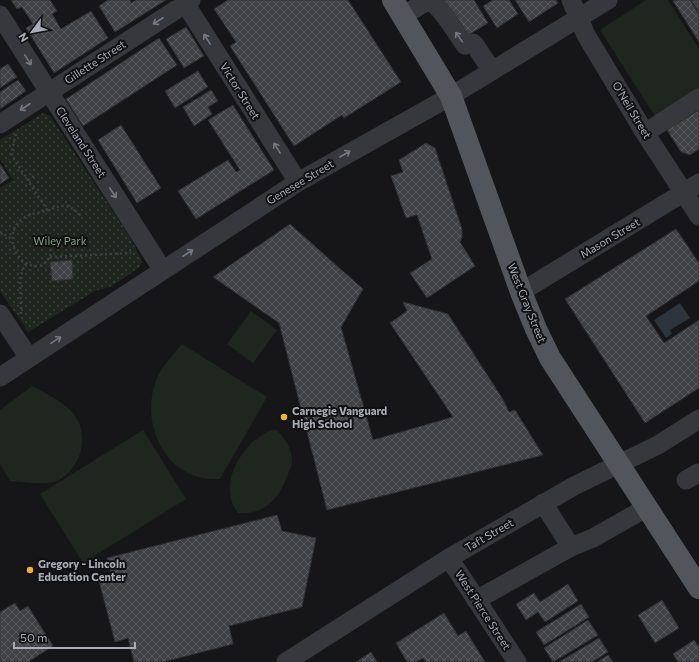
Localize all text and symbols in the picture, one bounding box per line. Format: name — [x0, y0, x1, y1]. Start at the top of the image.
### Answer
north arrow — [12, 12, 52, 52]
one-way arrow — [153, 17, 164, 25]
text: N — [15, 31, 31, 45]
one-way arrow — [455, 31, 463, 42]
one-way arrow — [203, 33, 211, 45]
street label: Gillette Street — [62, 37, 128, 86]
one-way arrow — [25, 54, 33, 66]
street label: Victor Street — [218, 60, 263, 122]
street label: O'Neil Street — [610, 79, 655, 141]
one-way arrow — [20, 103, 31, 111]
street label: Cleveland Street — [54, 104, 109, 180]
one-way arrow — [273, 143, 281, 154]
one-way arrow — [339, 150, 351, 158]
street label: Genesee Street — [264, 156, 336, 207]
one-way arrow — [110, 187, 118, 199]
street label: Mason Street — [578, 214, 642, 260]
park label: Wiley Park — [33, 234, 87, 247]
one-way arrow — [182, 249, 193, 257]
street label: West Gray Street — [506, 261, 550, 345]
one-way arrow — [50, 336, 61, 344]
place label: Carnegie Vanguard High School — [292, 404, 387, 430]
marker: Carnegie Vanguard High School — [279, 412, 289, 422]
street label: Taft Street — [462, 515, 516, 554]
place label: Gregory - Lincoln Education Center — [38, 557, 126, 583]
marker: Gregory - Lincoln Education Center — [25, 565, 35, 575]
street label: West Pierce Street — [453, 568, 514, 652]
scale bar — [14, 624, 135, 650]
text: 50 m — [20, 630, 48, 644]

